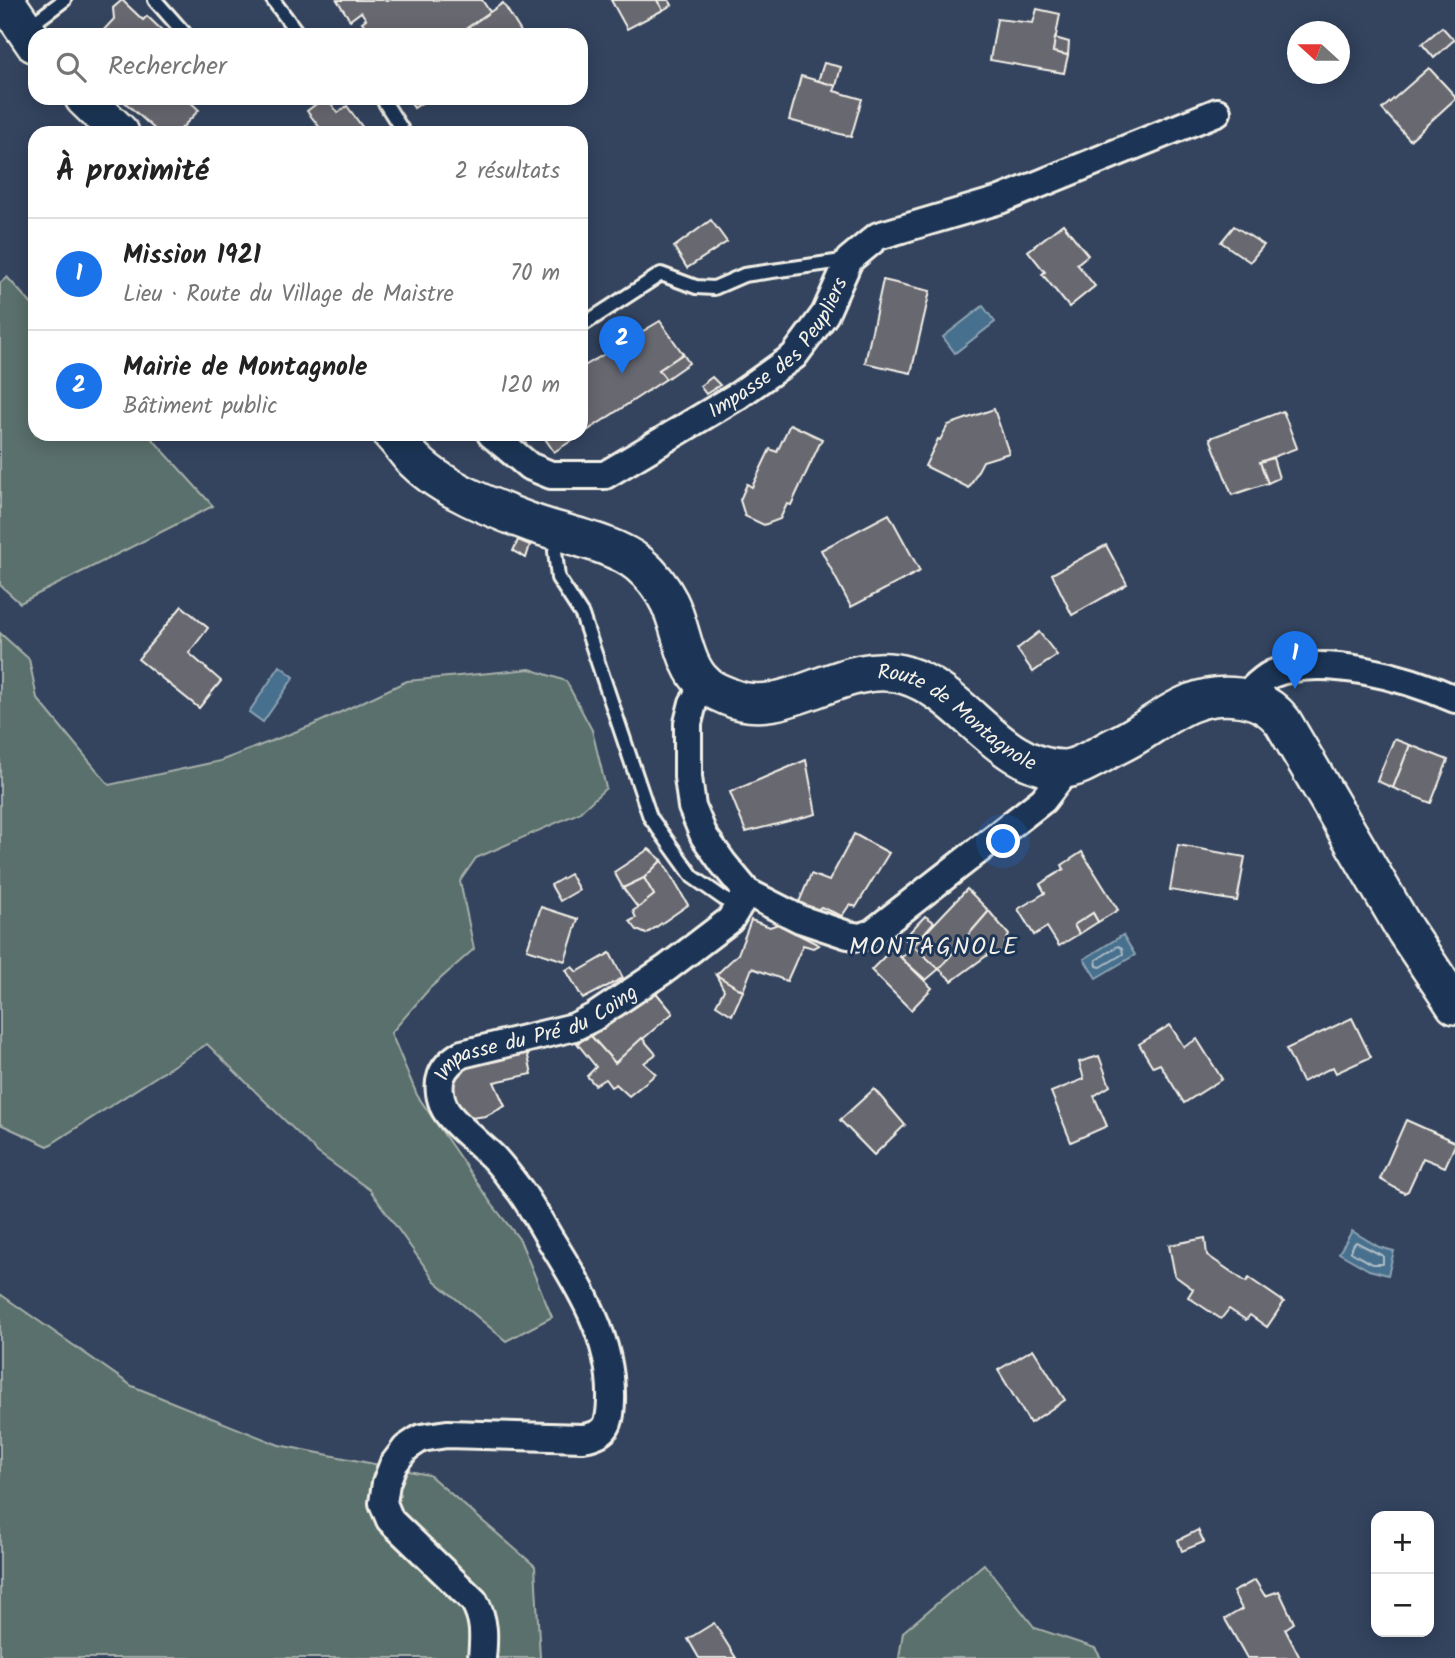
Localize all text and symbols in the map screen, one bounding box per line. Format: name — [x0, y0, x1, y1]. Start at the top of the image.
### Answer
north arrow — [1287, 21, 1350, 84]
search box — [28, 28, 588, 105]
text: Rechercher — [108, 46, 227, 88]
icon: search — [52, 48, 90, 86]
text: À proximité — [56, 148, 209, 196]
text: 2 résultats — [455, 154, 560, 190]
text: Mission 1921 — [123, 235, 261, 277]
text: 1 — [76, 256, 82, 292]
text: 70 m — [510, 256, 560, 292]
street label: Impasse des Peupliers — [702, 272, 857, 428]
text: Lieu · Route du Village de Maistre — [123, 277, 454, 313]
pin: 2 — [599, 316, 645, 374]
text: Mairie de Montagnole — [123, 347, 368, 389]
text: 2 — [72, 368, 86, 404]
text: 120 m — [500, 368, 560, 404]
text: Bâtiment public — [123, 389, 277, 425]
pin: 1 — [1272, 631, 1318, 689]
street label: Route de Montagnole — [877, 657, 1042, 781]
your location — [986, 824, 1020, 858]
district label: MONTAGNOLE — [849, 928, 1019, 967]
street label: Impasse du Pré du Coing — [426, 977, 645, 1085]
map controls — [1371, 1511, 1434, 1637]
button: + — [1371, 1511, 1434, 1574]
button: − — [1371, 1574, 1434, 1637]

